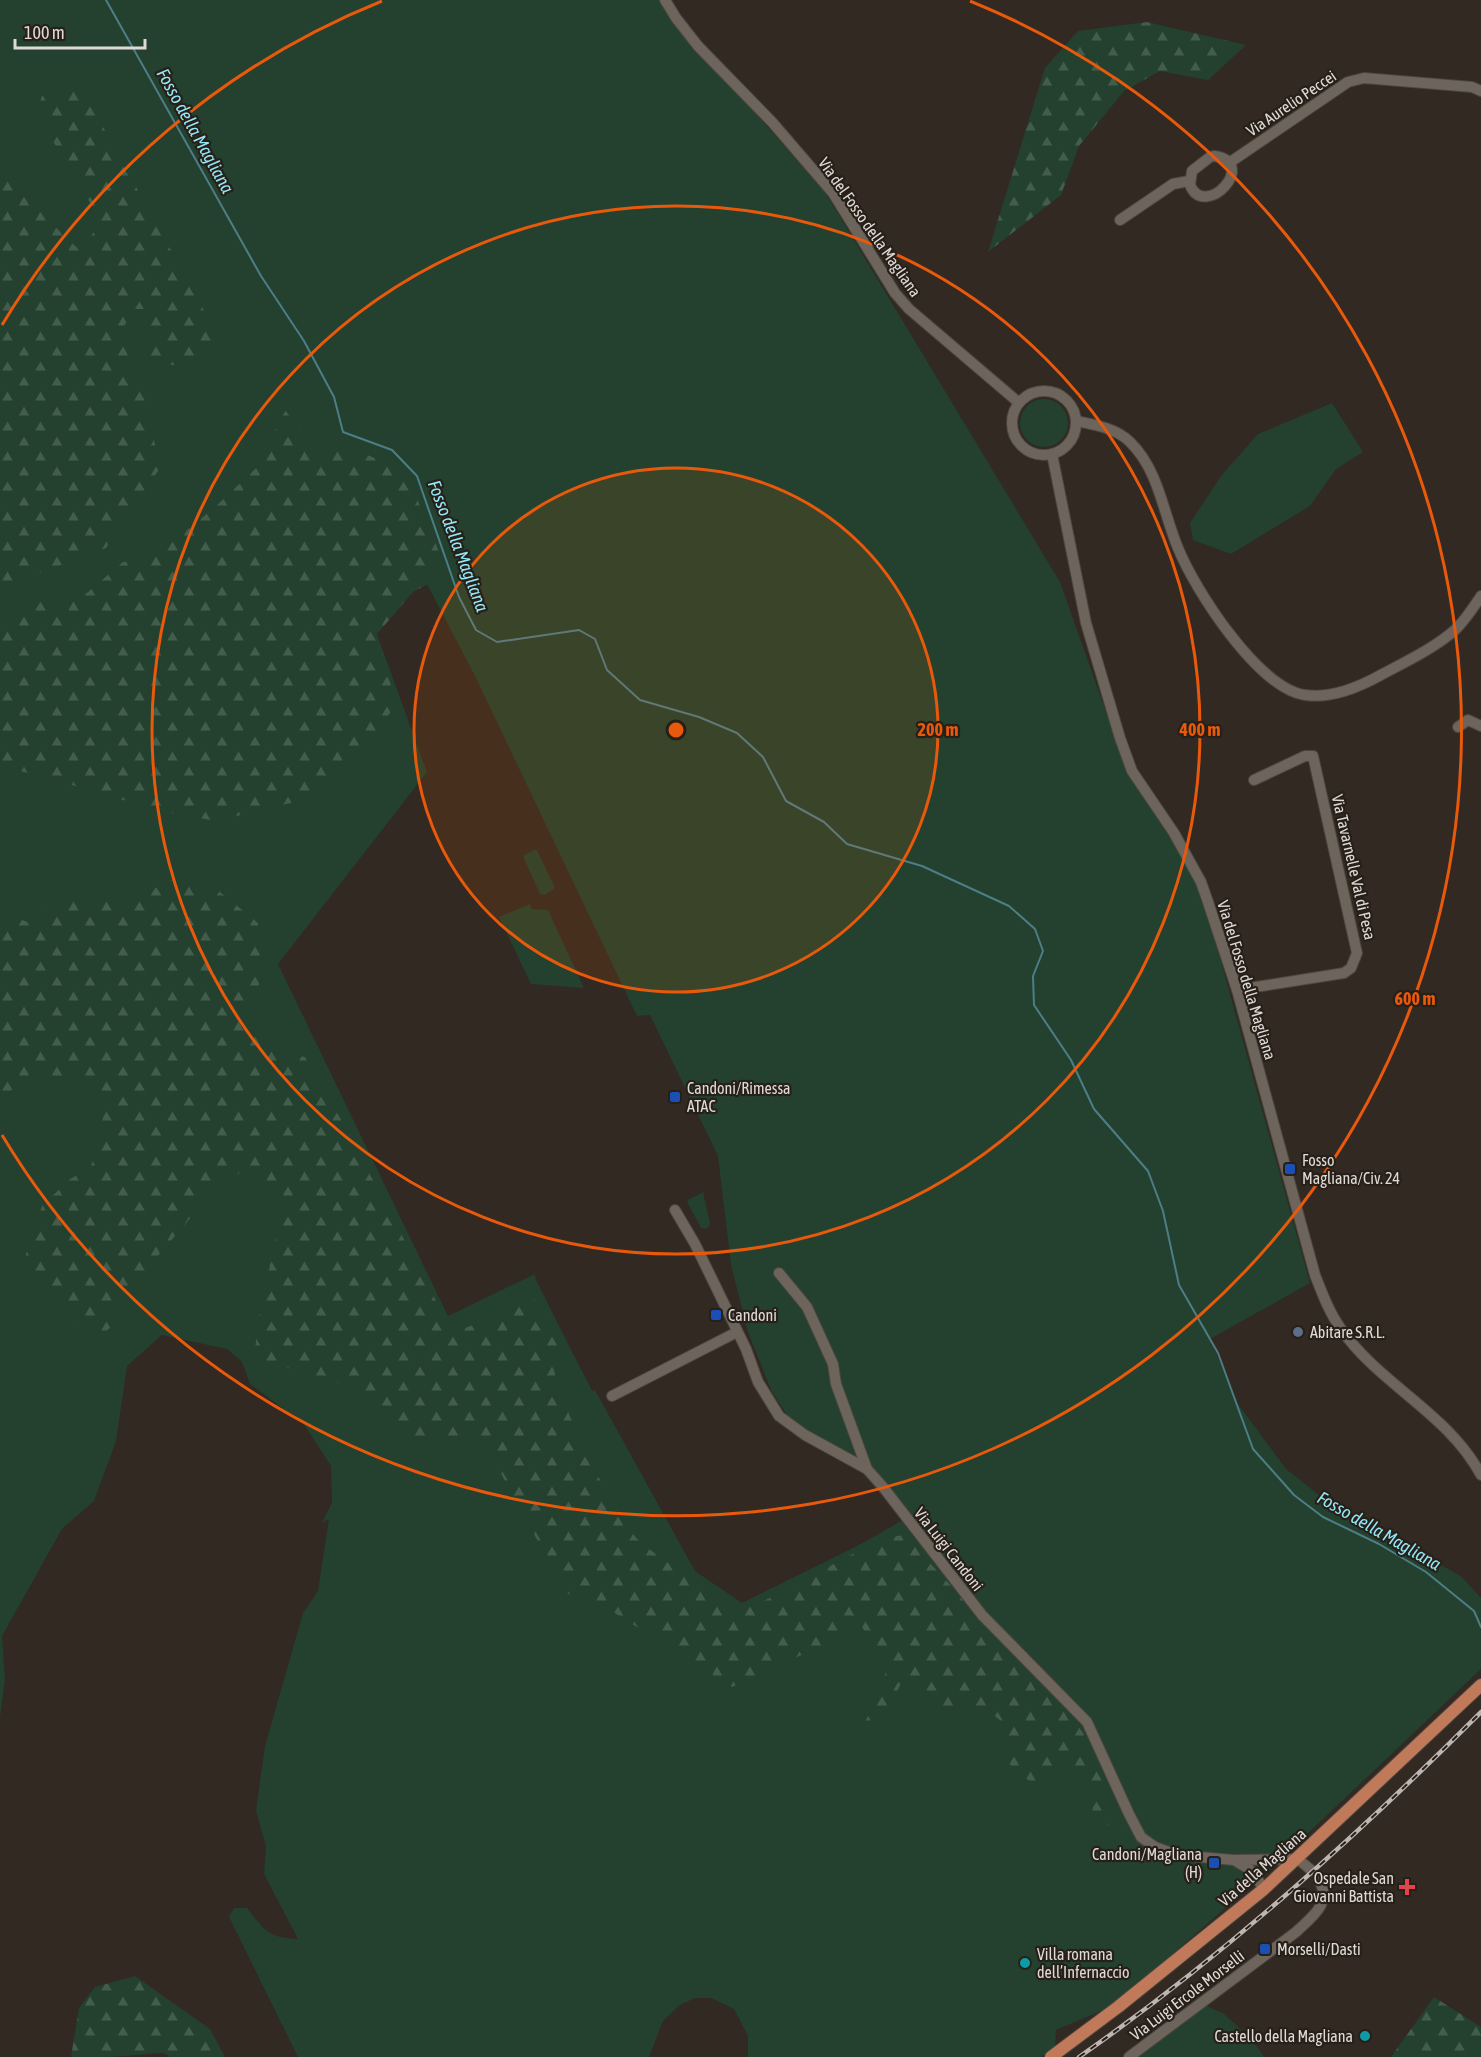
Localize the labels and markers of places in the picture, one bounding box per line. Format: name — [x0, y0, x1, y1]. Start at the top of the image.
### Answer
centre of rings — [666, 720, 686, 740]
place label: Candoni/Rimessa ATAC — [687, 1079, 791, 1115]
marker: Candoni/Rimessa ATAC — [668, 1090, 682, 1104]
place label: Fosso Magliana/Civ. 24 — [1302, 1151, 1400, 1188]
marker: Fosso Magliana/Civ. 24 — [1283, 1162, 1297, 1176]
place label: Candoni — [728, 1306, 777, 1324]
marker: Candoni — [709, 1308, 723, 1322]
place label: Abitare S.R.L. — [1310, 1323, 1385, 1341]
marker: Abitare S.R.L. — [1291, 1325, 1305, 1339]
place label: Candoni/Magliana (H) — [1092, 1845, 1202, 1882]
marker: Candoni/Magliana (H) — [1207, 1856, 1221, 1870]
place label: Ospedale San Giovanni Battista — [1294, 1869, 1394, 1905]
marker: Ospedale San Giovanni Battista — [1398, 1878, 1416, 1896]
place label: Morselli/Dasti — [1277, 1940, 1361, 1958]
marker: Morselli/Dasti — [1258, 1942, 1272, 1956]
place label: Villa romana dell’Infernaccio — [1037, 1945, 1130, 1981]
marker: Villa romana dell’Infernaccio — [1018, 1956, 1032, 1970]
place label: Castello della Magliana — [1214, 2027, 1353, 2046]
marker: Castello della Magliana — [1358, 2029, 1372, 2043]

